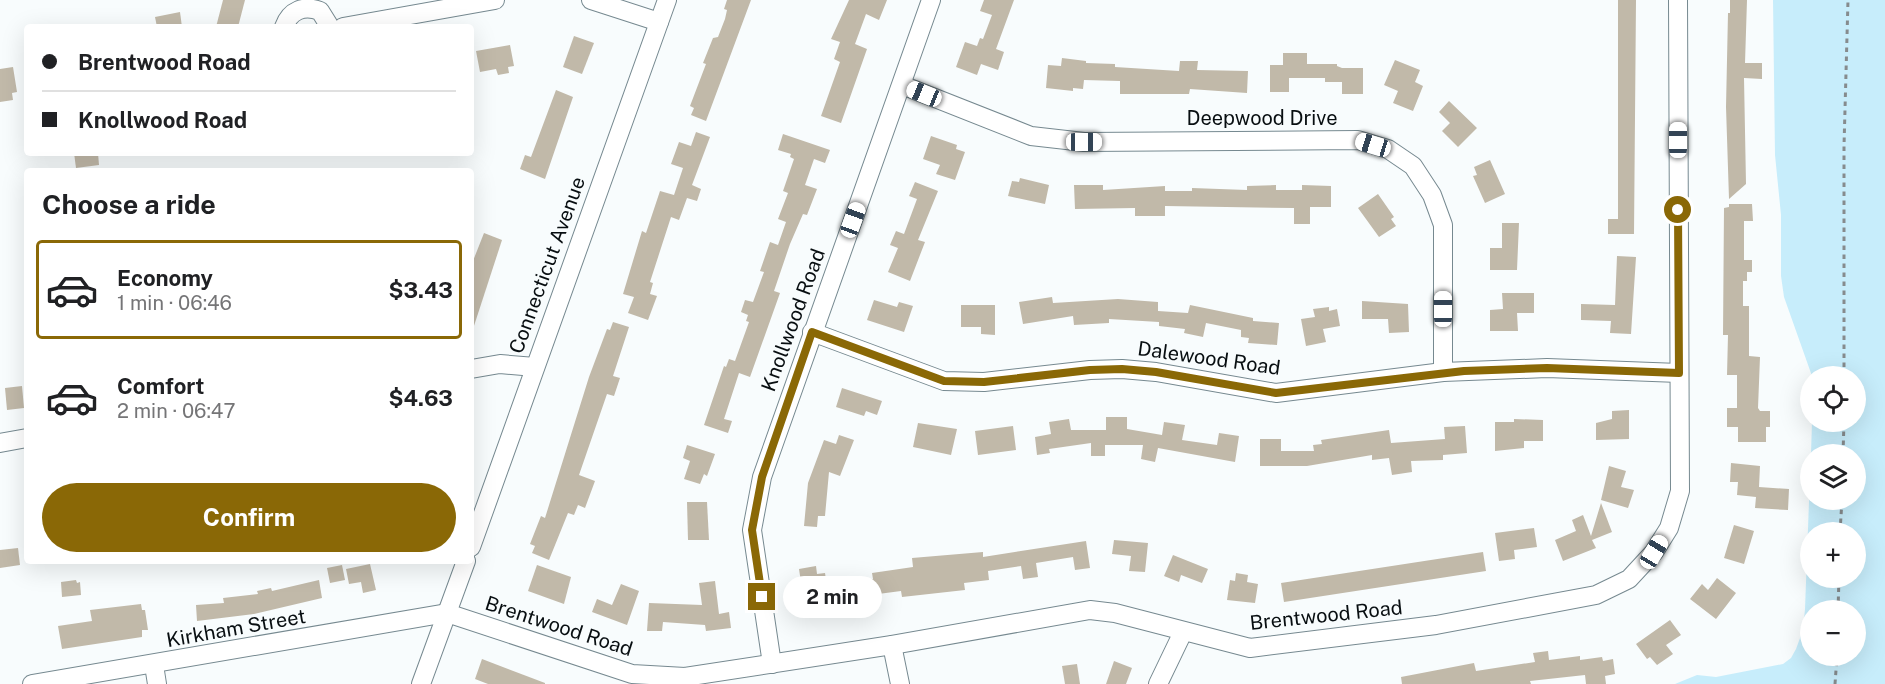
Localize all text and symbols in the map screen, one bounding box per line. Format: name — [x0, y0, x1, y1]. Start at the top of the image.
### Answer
text: Brentwood Road — [78, 49, 251, 75]
car — [904, 79, 944, 109]
street label: Deepwood Drive — [1187, 106, 1337, 130]
text: Knollwood Road — [78, 107, 247, 133]
car — [1669, 122, 1687, 158]
car — [1353, 131, 1393, 159]
car — [1066, 133, 1102, 151]
street label: Connecticut Avenue — [504, 173, 590, 357]
text: Choose a ride — [42, 188, 216, 220]
route start — [1664, 196, 1691, 223]
car — [838, 200, 868, 240]
street label: Knollwood Road — [756, 245, 830, 395]
icon: car — [45, 263, 99, 317]
text: Economy — [117, 265, 213, 291]
text: $3.43 — [388, 277, 453, 303]
text: 1 min · 06:46 — [117, 291, 232, 315]
car — [1434, 291, 1452, 327]
street label: Dalewood Road — [1136, 336, 1282, 380]
map controls — [1800, 366, 1866, 666]
button: locate — [1800, 366, 1866, 432]
icon: car — [45, 371, 99, 425]
text: Comfort — [117, 373, 204, 399]
text: $4.63 — [389, 385, 453, 411]
text: 2 min · 06:47 — [117, 399, 235, 423]
button: layers — [1800, 444, 1866, 510]
button: Confirm — [42, 483, 456, 552]
button: + — [1800, 522, 1866, 588]
car — [1637, 532, 1671, 572]
callout: 2 min — [783, 576, 882, 618]
route end — [748, 583, 775, 610]
text: 2 min — [806, 585, 859, 609]
street label: Brentwood Road — [482, 591, 636, 661]
street label: Brentwood Road — [1248, 595, 1404, 635]
button: − — [1800, 600, 1866, 666]
street label: Kirkham Street — [165, 604, 307, 652]

